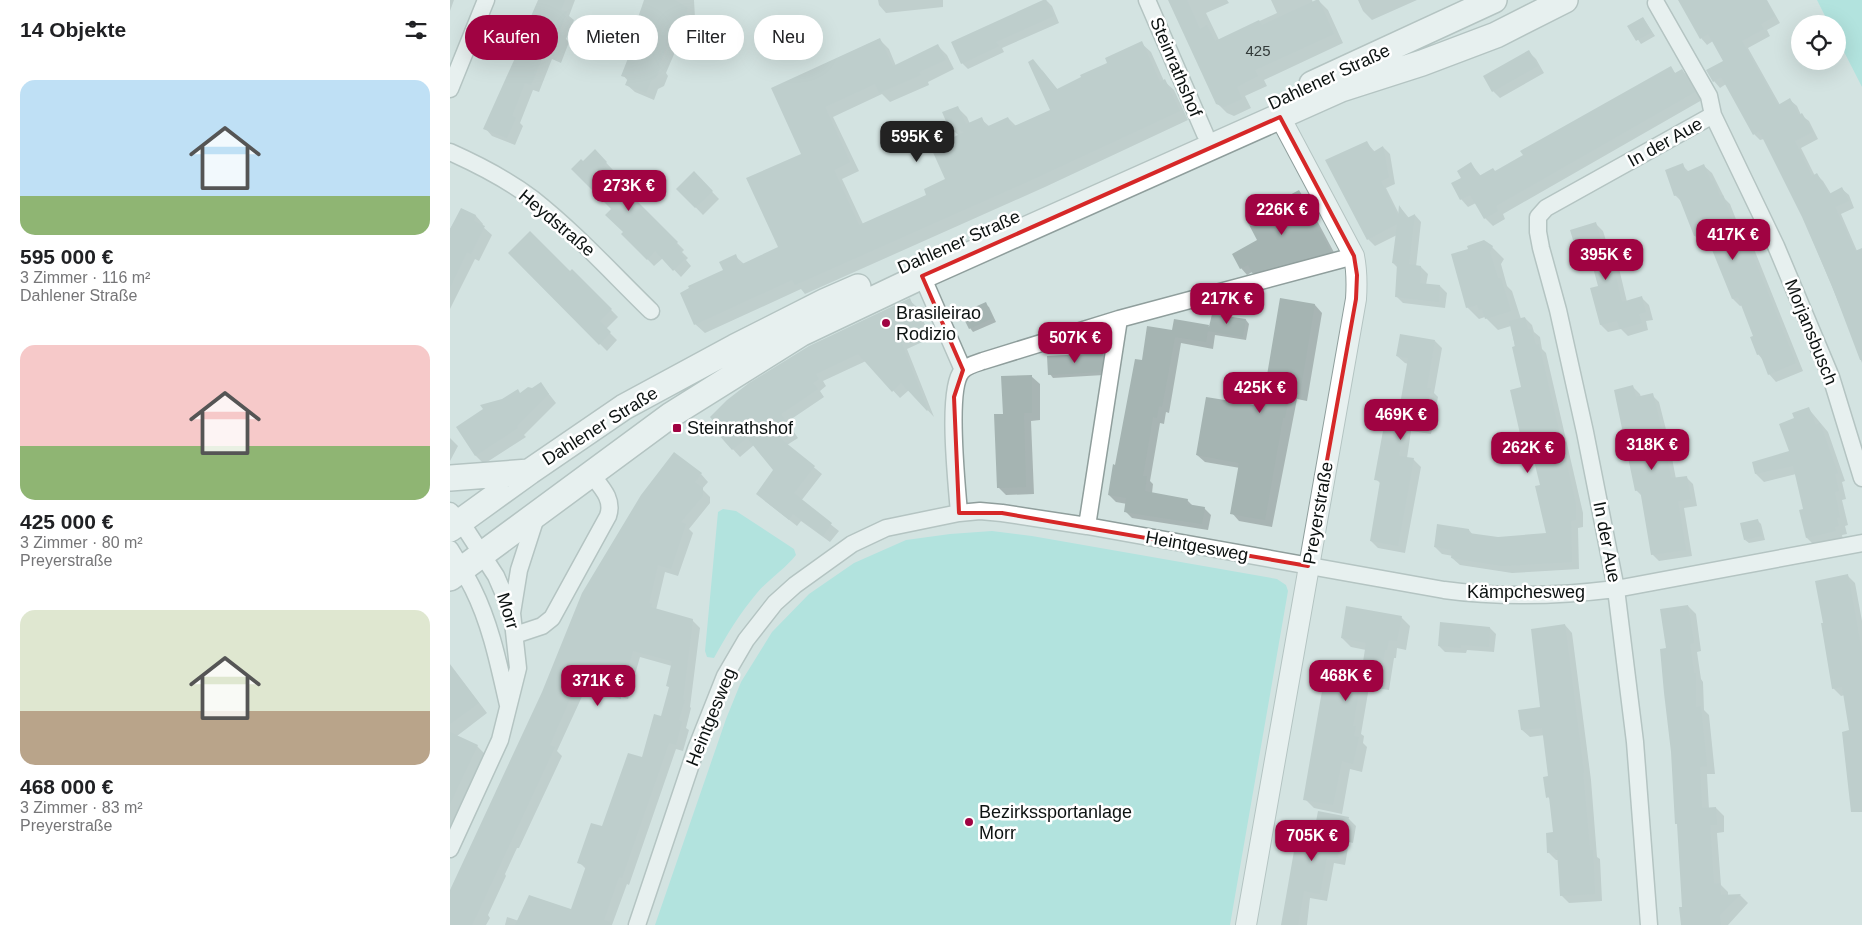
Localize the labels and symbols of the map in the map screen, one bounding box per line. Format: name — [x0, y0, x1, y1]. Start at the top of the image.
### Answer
street label: Steinrathshof — [1146, 14, 1206, 121]
street label: Dahlener Straße — [1265, 40, 1393, 114]
house number: 425 — [1245, 42, 1271, 59]
street label: In der Aue — [1624, 113, 1706, 171]
pin: 595K € — [876, 120, 958, 163]
pin: 273K € — [588, 170, 670, 212]
street label: Heydstraße — [515, 185, 599, 261]
pin: 226K € — [1241, 194, 1323, 236]
street label: Dahlener Straße — [895, 206, 1023, 278]
pin: 417K € — [1692, 218, 1774, 261]
pin: 395K € — [1565, 238, 1647, 281]
street label: Morjansbusch — [1781, 276, 1841, 388]
pin: 217K € — [1186, 282, 1268, 325]
place label: Brasileirao Rodizio — [896, 303, 981, 344]
marker: Brasileirao Rodizio — [880, 317, 892, 329]
pin: 507K € — [1034, 322, 1116, 364]
pin: 425K € — [1219, 372, 1301, 414]
street label: Dahlener Straße — [539, 383, 661, 469]
pin: 469K € — [1360, 398, 1442, 441]
place label: Steinrathshof — [687, 418, 794, 438]
marker: Steinrathshof — [671, 422, 683, 434]
pin: 318K € — [1611, 428, 1693, 471]
pin: 262K € — [1487, 432, 1569, 474]
street label: Preyerstraße — [1299, 460, 1337, 566]
street label: In der Aue — [1589, 500, 1625, 584]
street label: Heintgesweg — [1144, 527, 1250, 565]
street label: Kämpchesweg — [1467, 582, 1585, 602]
street label: Morr — [493, 590, 523, 632]
pin: 468K € — [1305, 660, 1387, 702]
pin: 371K € — [557, 664, 639, 707]
street label: Heintgesweg — [682, 665, 740, 769]
place label: Bezirkssportanlage Morr — [979, 802, 1132, 843]
marker: Bezirkssportanlage Morr — [963, 816, 975, 828]
pin: 705K € — [1271, 820, 1353, 862]

